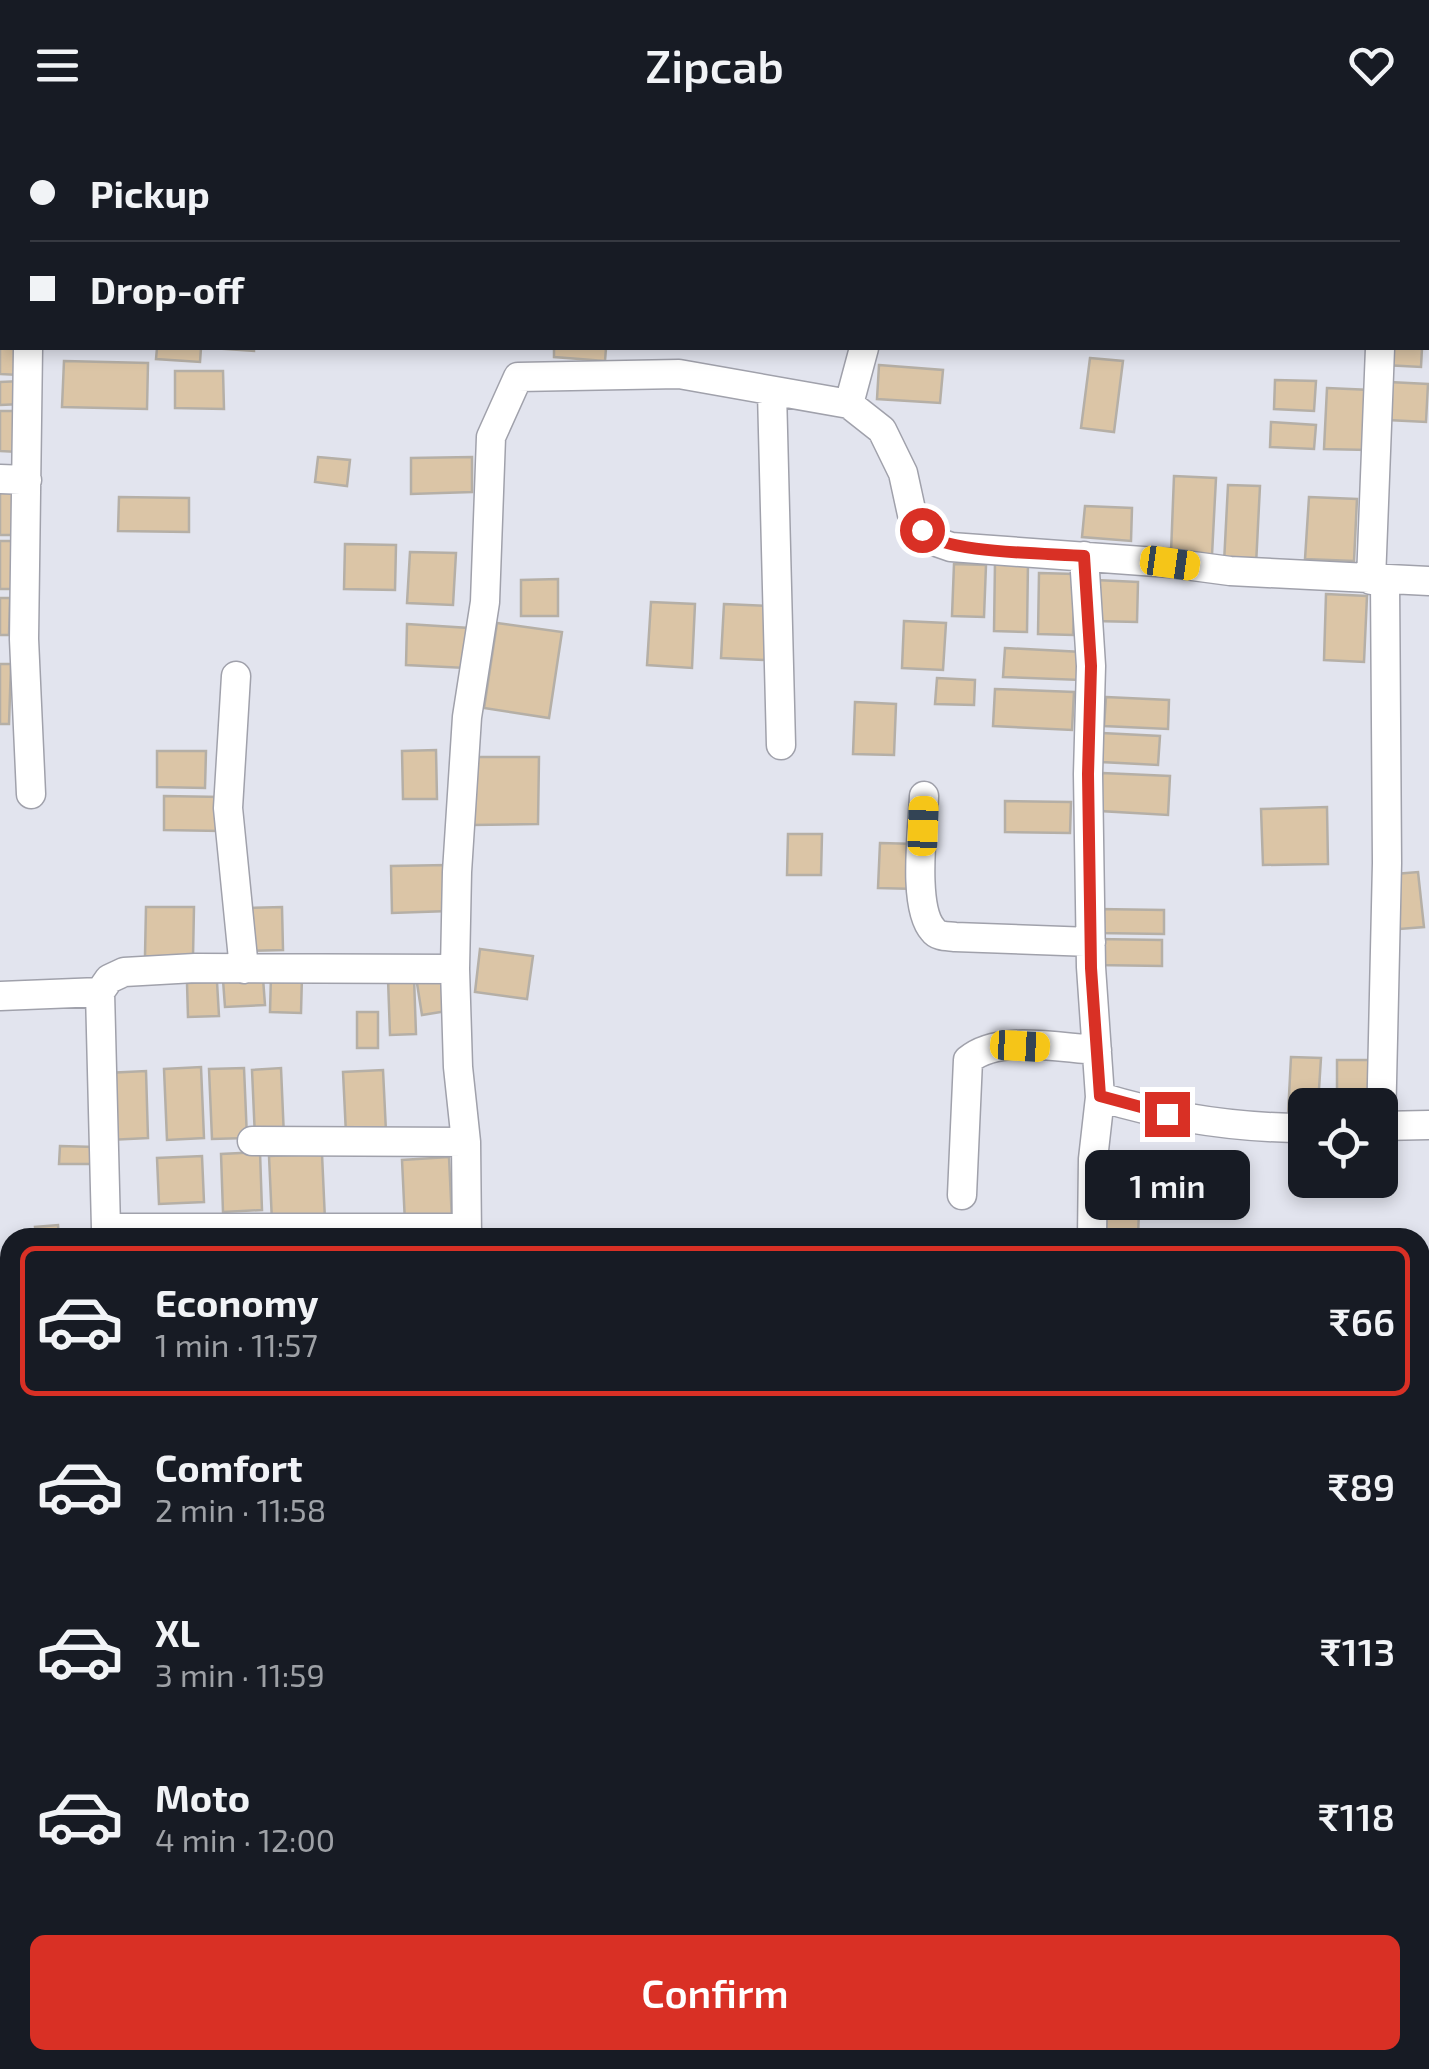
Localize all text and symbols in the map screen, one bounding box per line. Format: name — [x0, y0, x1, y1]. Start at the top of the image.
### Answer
icon: menu — [30, 38, 85, 93]
text: Zipcab — [645, 38, 784, 92]
icon: heart — [1344, 38, 1399, 93]
text: Pickup — [90, 170, 210, 216]
text: Drop-off — [90, 266, 244, 312]
route start — [900, 508, 945, 553]
car — [1138, 544, 1202, 582]
car — [907, 795, 939, 857]
car — [989, 1029, 1051, 1063]
map controls — [1288, 1088, 1398, 1198]
button: locate — [1288, 1088, 1398, 1198]
route end — [1145, 1092, 1190, 1137]
callout: 1 min — [1084, 1149, 1250, 1219]
text: 1 min — [1130, 1166, 1205, 1204]
icon: car — [35, 1276, 125, 1366]
text: Economy — [155, 1279, 319, 1325]
text: ₹66 — [1329, 1298, 1395, 1344]
text: 1 min · 11:57 — [155, 1325, 318, 1363]
icon: car — [35, 1441, 125, 1531]
text: Comfort — [155, 1444, 303, 1490]
text: ₹89 — [1327, 1463, 1395, 1509]
text: 2 min · 11:58 — [155, 1490, 326, 1528]
icon: car — [35, 1606, 125, 1696]
text: XL — [155, 1609, 200, 1655]
text: ₹113 — [1320, 1628, 1395, 1674]
text: 3 min · 11:59 — [155, 1655, 325, 1693]
icon: car — [35, 1771, 125, 1861]
text: Moto — [155, 1774, 250, 1820]
text: ₹118 — [1318, 1793, 1395, 1839]
text: 4 min · 12:00 — [155, 1820, 335, 1858]
button: Confirm — [30, 1935, 1400, 2050]

